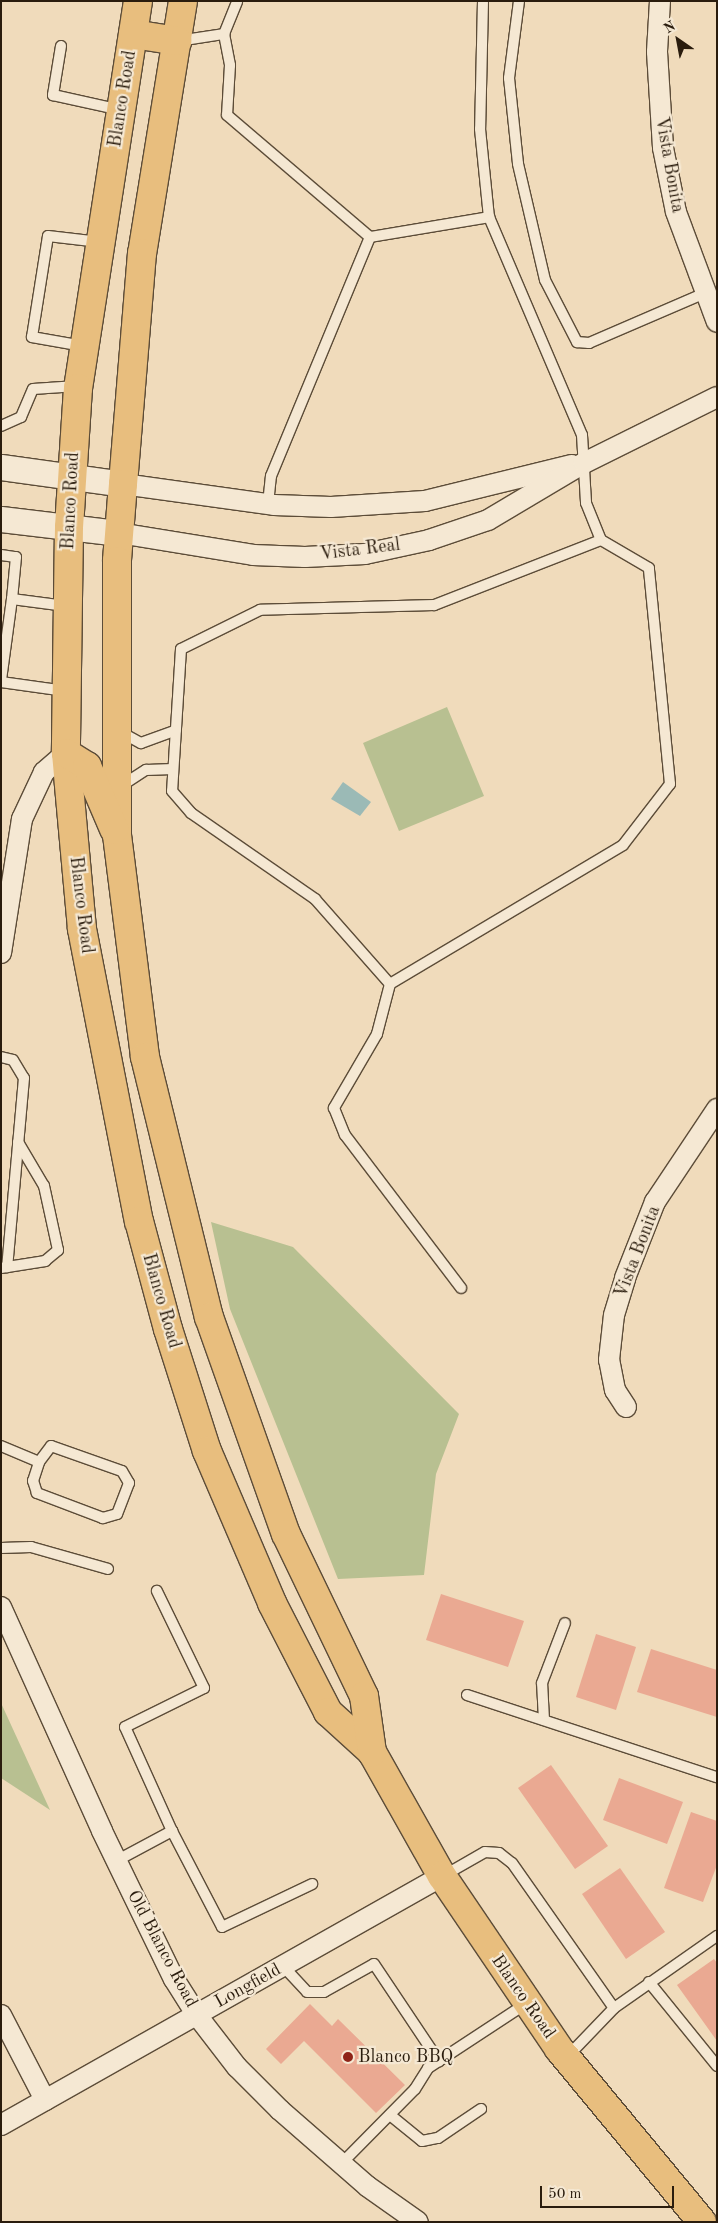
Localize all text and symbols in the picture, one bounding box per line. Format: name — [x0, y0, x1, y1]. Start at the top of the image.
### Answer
north arrow — [653, 15, 703, 65]
text: N — [662, 19, 678, 36]
street label: Blanco Road — [105, 49, 141, 149]
street label: Vista Bonita — [650, 115, 688, 215]
street label: Blanco Road — [58, 452, 84, 550]
street label: Vista Real — [319, 534, 401, 566]
street label: Blanco Road — [64, 855, 98, 955]
street label: Vista Bonita — [611, 1203, 665, 1301]
street label: Blanco Road — [137, 1251, 185, 1351]
street label: Old Blanco Road — [122, 1887, 202, 2011]
street label: Blanco Road — [486, 1951, 560, 2043]
street label: Longfield — [211, 1959, 285, 2013]
place label: Blanco BBQ — [358, 2046, 453, 2068]
marker: Blanco BBQ — [342, 2051, 354, 2063]
scale bar — [543, 2176, 677, 2208]
text: 50 m — [548, 2187, 582, 2202]

